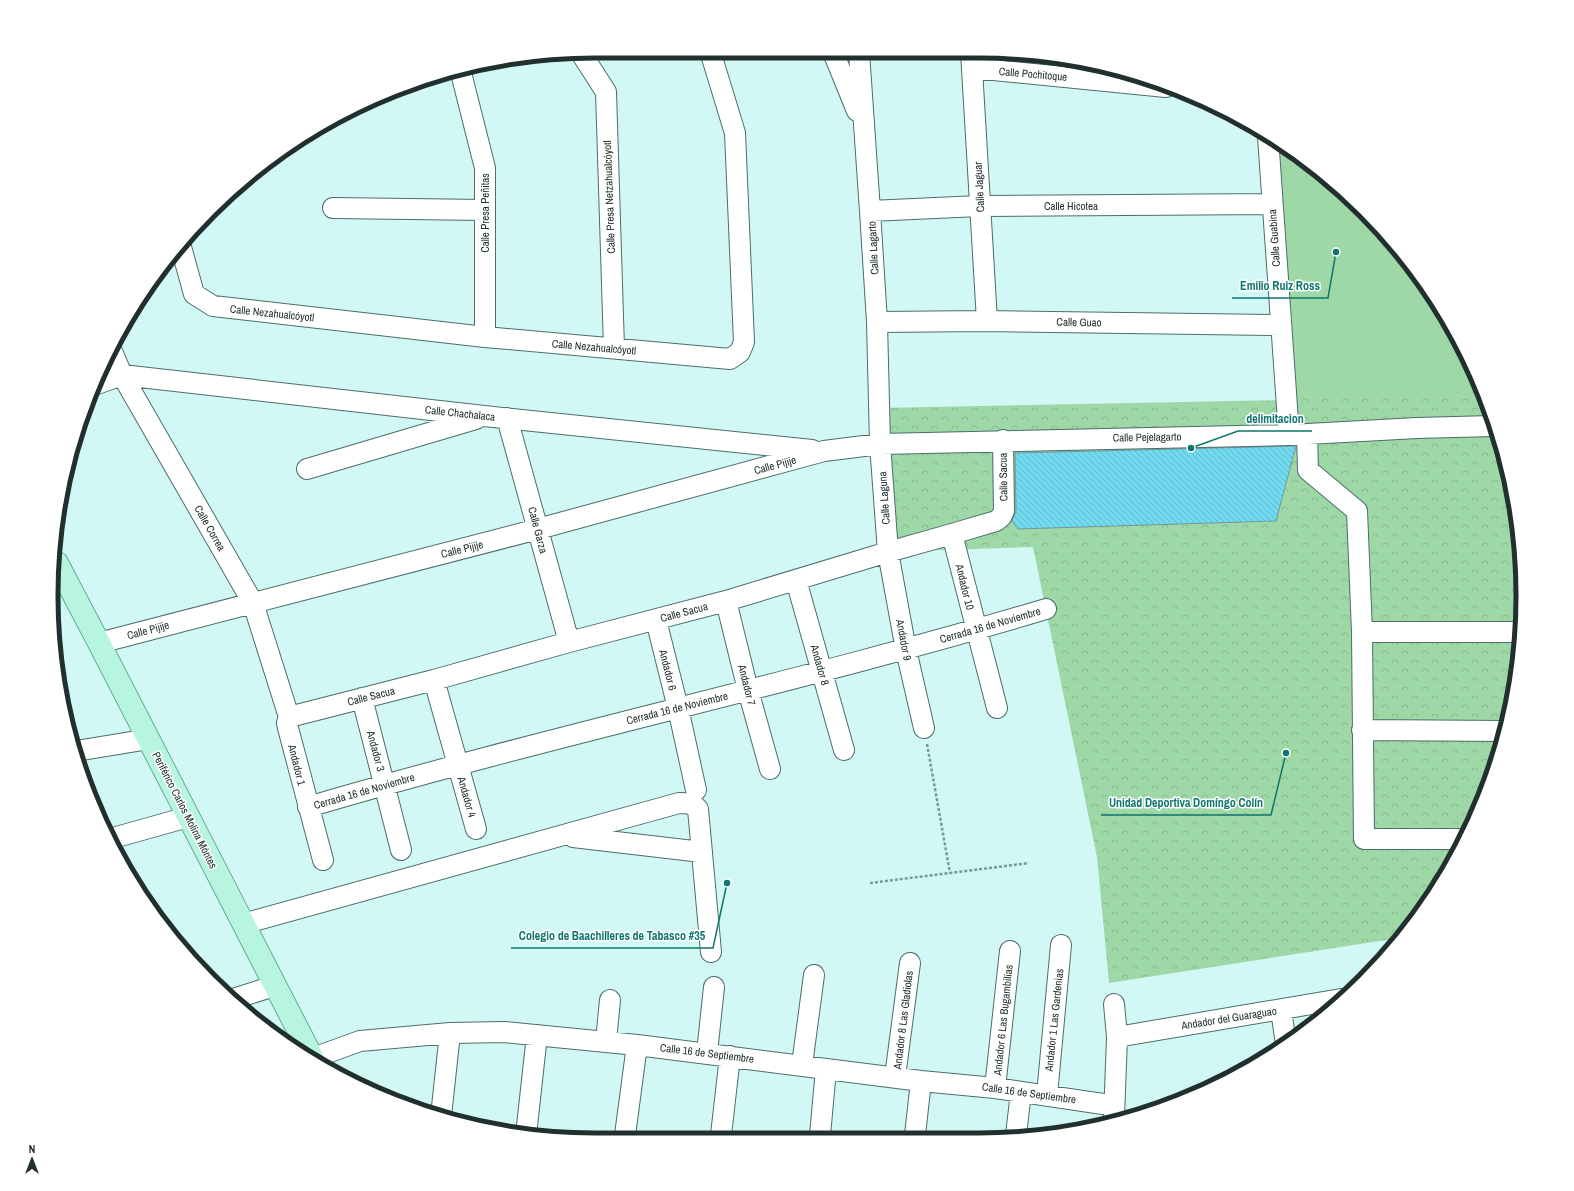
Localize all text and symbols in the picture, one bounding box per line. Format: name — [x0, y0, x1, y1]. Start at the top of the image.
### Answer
street label: Calle Pochitoque — [998, 64, 1068, 84]
street label: Calle Presa Netzahualcóyotl — [600, 140, 618, 254]
street label: Calle Jaguar — [971, 161, 987, 213]
street label: Calle Presa Peñitas — [478, 173, 492, 253]
street label: Calle Hicotea — [1044, 199, 1098, 213]
street label: Calle Guabina — [1265, 209, 1283, 267]
street label: Calle Lagarto — [865, 221, 881, 275]
callout: Emilio Ruiz Ross — [1232, 274, 1328, 298]
text: Emilio Ruiz Ross — [1240, 278, 1320, 294]
street label: Calle Nezahualcóyotl — [229, 302, 315, 324]
street label: Calle Guao — [1056, 315, 1102, 329]
street label: Calle Nezahualcóyotl — [551, 336, 637, 358]
street label: Calle Chachalaca — [424, 402, 496, 424]
callout: delimitacion — [1238, 407, 1312, 431]
text: delimitacion — [1246, 411, 1304, 427]
street label: Calle Pejelagarto — [1113, 429, 1181, 445]
street label: Calle Pijije — [752, 453, 798, 477]
street label: Calle Sacua — [996, 453, 1010, 501]
street label: Calle Laguna — [875, 471, 893, 525]
street label: Calle Correa — [191, 503, 229, 553]
street label: Calle Garza — [525, 505, 551, 555]
street label: Calle Pijije — [439, 537, 485, 561]
street label: Andador 10 — [952, 562, 977, 611]
street label: Calle Sacua — [659, 599, 709, 625]
street label: Cerrada 16 de Noviembre — [938, 604, 1042, 646]
street label: Andador 9 — [893, 617, 915, 662]
street label: Calle Pijije — [125, 618, 171, 642]
street label: Andador 8 — [807, 642, 832, 687]
street label: Andador 6 — [656, 647, 680, 692]
street label: Andador 7 — [735, 662, 759, 707]
street label: Calle Sacua — [346, 683, 396, 709]
street label: Cerrada 16 de Noviembre — [625, 689, 729, 727]
street label: Andador 3 — [364, 728, 388, 773]
street label: Andador 1 — [285, 742, 309, 787]
street label: Periférico Carlos Molina Móntes — [149, 749, 221, 871]
street label: Cerrada 16 de Noviembre — [312, 770, 416, 812]
street label: Andador 4 — [454, 774, 479, 819]
callout: Unidad Deportiva Domíngo Colín — [1101, 791, 1271, 815]
text: Unidad Deportiva Domíngo Colín — [1109, 795, 1263, 811]
callout: Colegio de Baachilleres de Tabasco #35 — [511, 924, 713, 948]
text: Colegio de Baachilleres de Tabasco #35 — [519, 928, 706, 944]
street label: Andador 6 Las Bugambilias — [990, 963, 1016, 1077]
street label: Andador 1 Las Gardenias — [1042, 967, 1066, 1073]
street label: Andador 8 Las Gladiolas — [890, 969, 916, 1071]
street label: Andador del Guaraguao — [1179, 1004, 1278, 1033]
street label: Calle 16 de Septiembre — [659, 1040, 755, 1066]
street label: Calle 16 de Septiembre — [981, 1079, 1077, 1107]
north arrow — [12, 1139, 52, 1179]
text: N — [29, 1142, 35, 1156]

